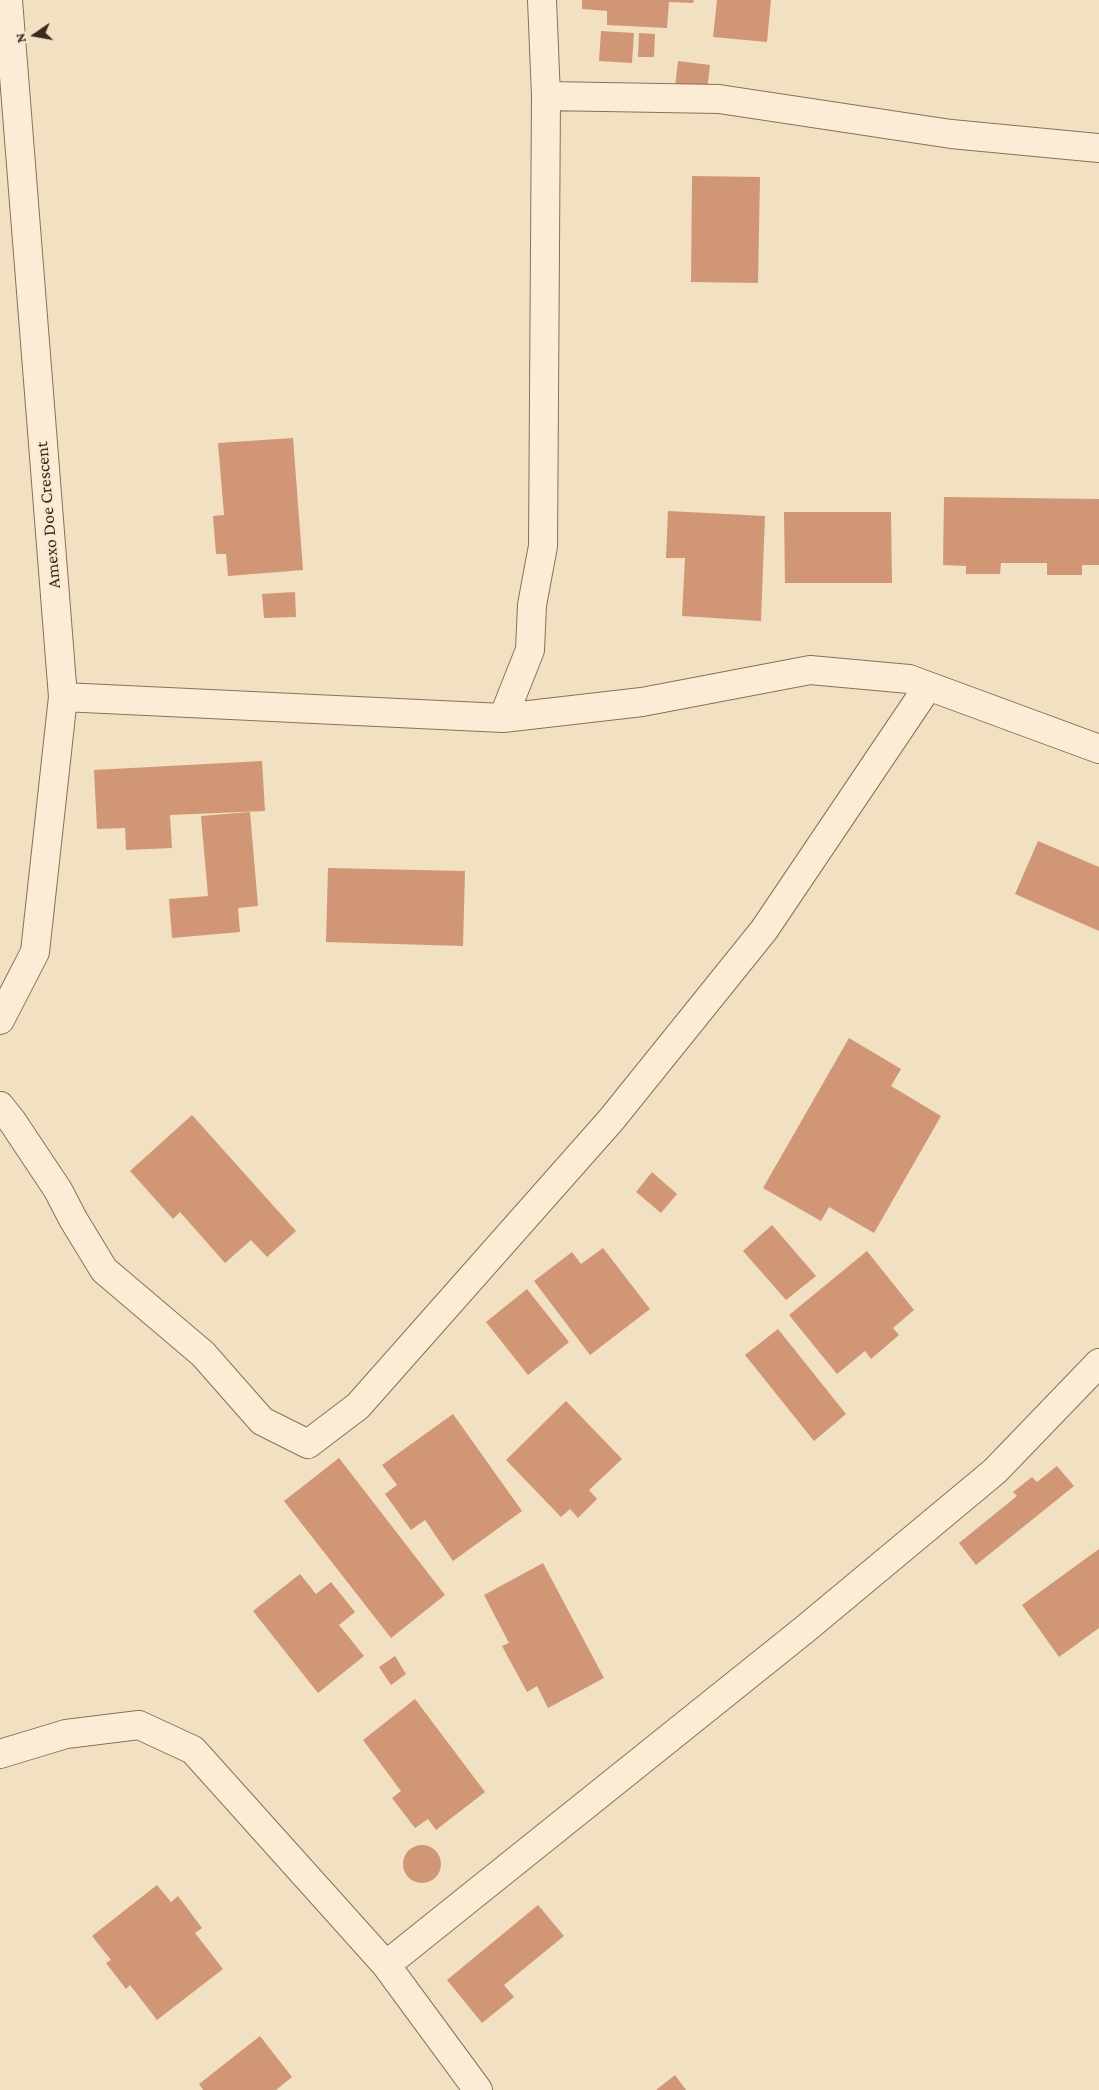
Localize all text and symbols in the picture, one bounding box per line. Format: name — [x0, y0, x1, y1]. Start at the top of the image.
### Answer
north arrow — [10, 10, 60, 60]
text: N — [12, 32, 29, 44]
street label: Amexo Doe Crescent — [31, 441, 65, 589]

